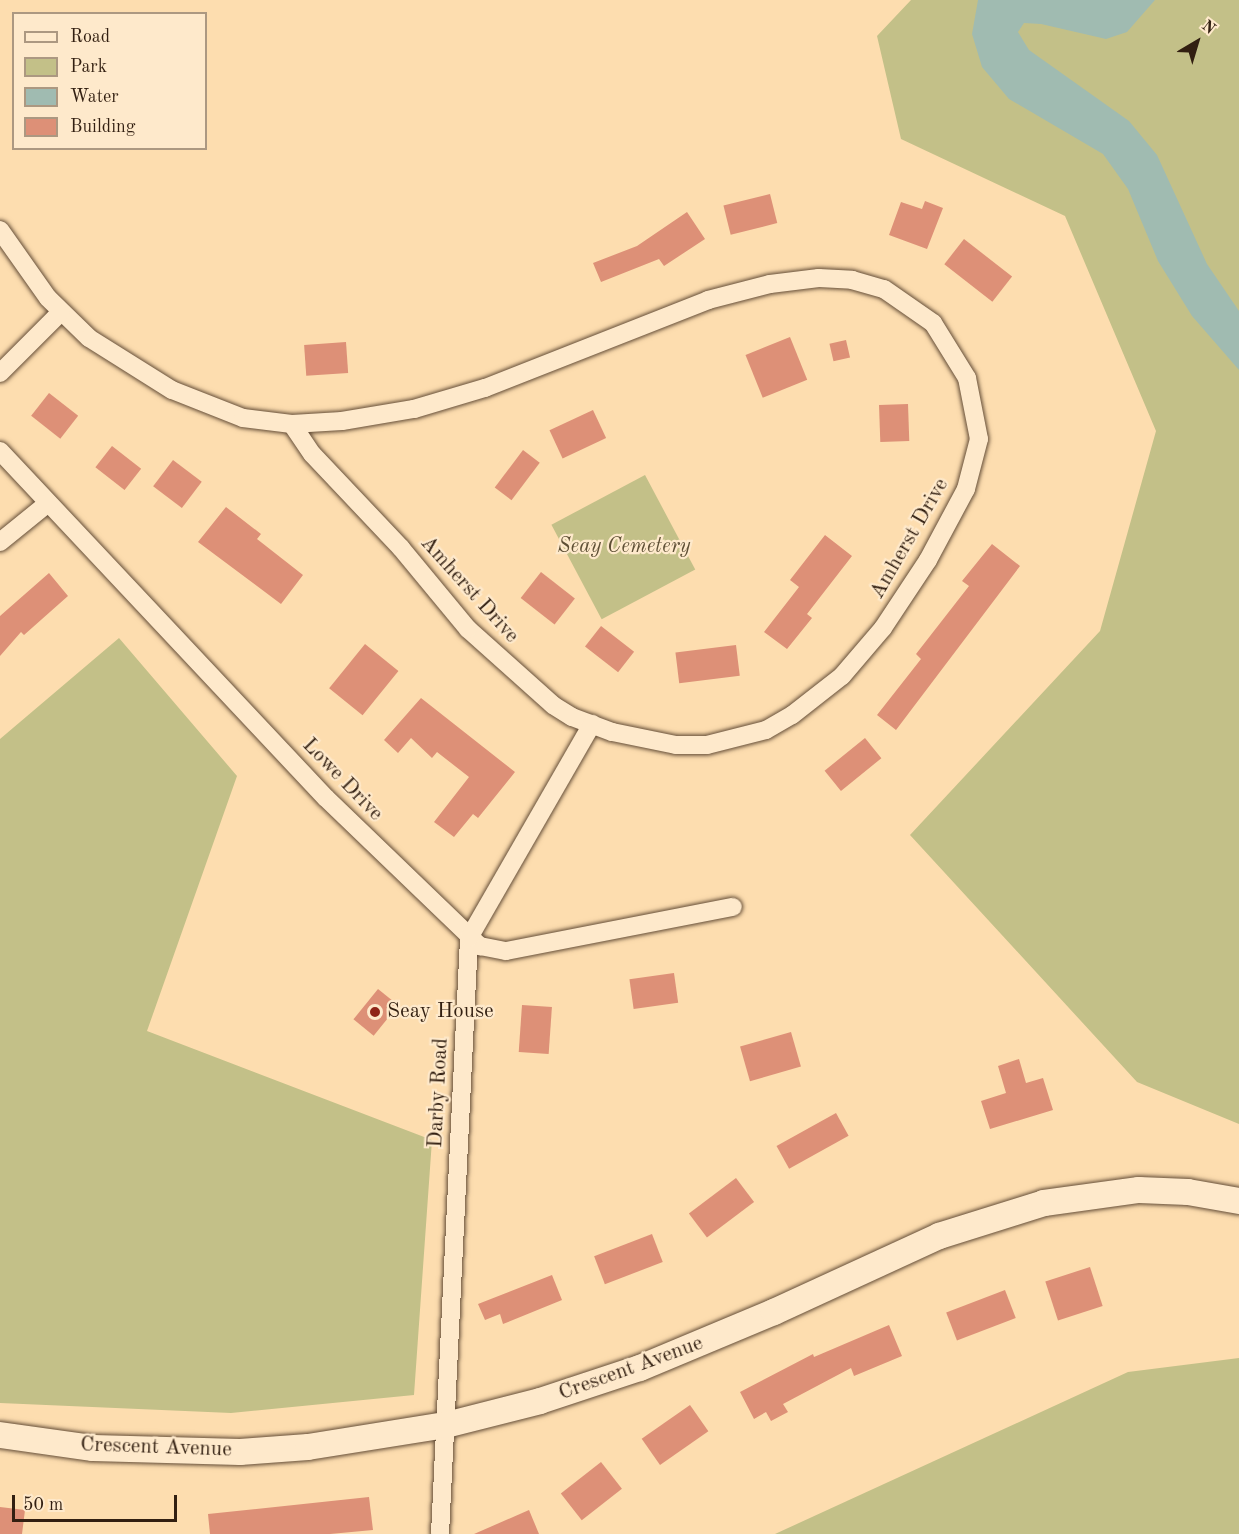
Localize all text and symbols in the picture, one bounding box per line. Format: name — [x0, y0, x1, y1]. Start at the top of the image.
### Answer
legend — [12, 12, 207, 150]
north arrow — [1167, 12, 1227, 72]
text: N — [1198, 18, 1218, 38]
text: Road — [70, 28, 110, 46]
text: Park — [70, 58, 107, 76]
text: Water — [70, 88, 119, 106]
text: Building — [70, 118, 135, 136]
street label: Amherst Drive — [865, 474, 955, 604]
street label: Amherst Drive — [414, 531, 524, 649]
park label: Seay Cemetery — [558, 534, 690, 560]
street label: Lowe Drive — [296, 733, 388, 827]
place label: Seay House — [387, 999, 494, 1025]
marker: Seay House — [368, 1005, 382, 1019]
street label: Darby Road — [424, 1037, 454, 1149]
street label: Crescent Avenue — [555, 1331, 707, 1407]
street label: Crescent Avenue — [80, 1433, 232, 1463]
scale bar — [15, 1483, 180, 1521]
text: 50 m — [23, 1496, 63, 1514]

